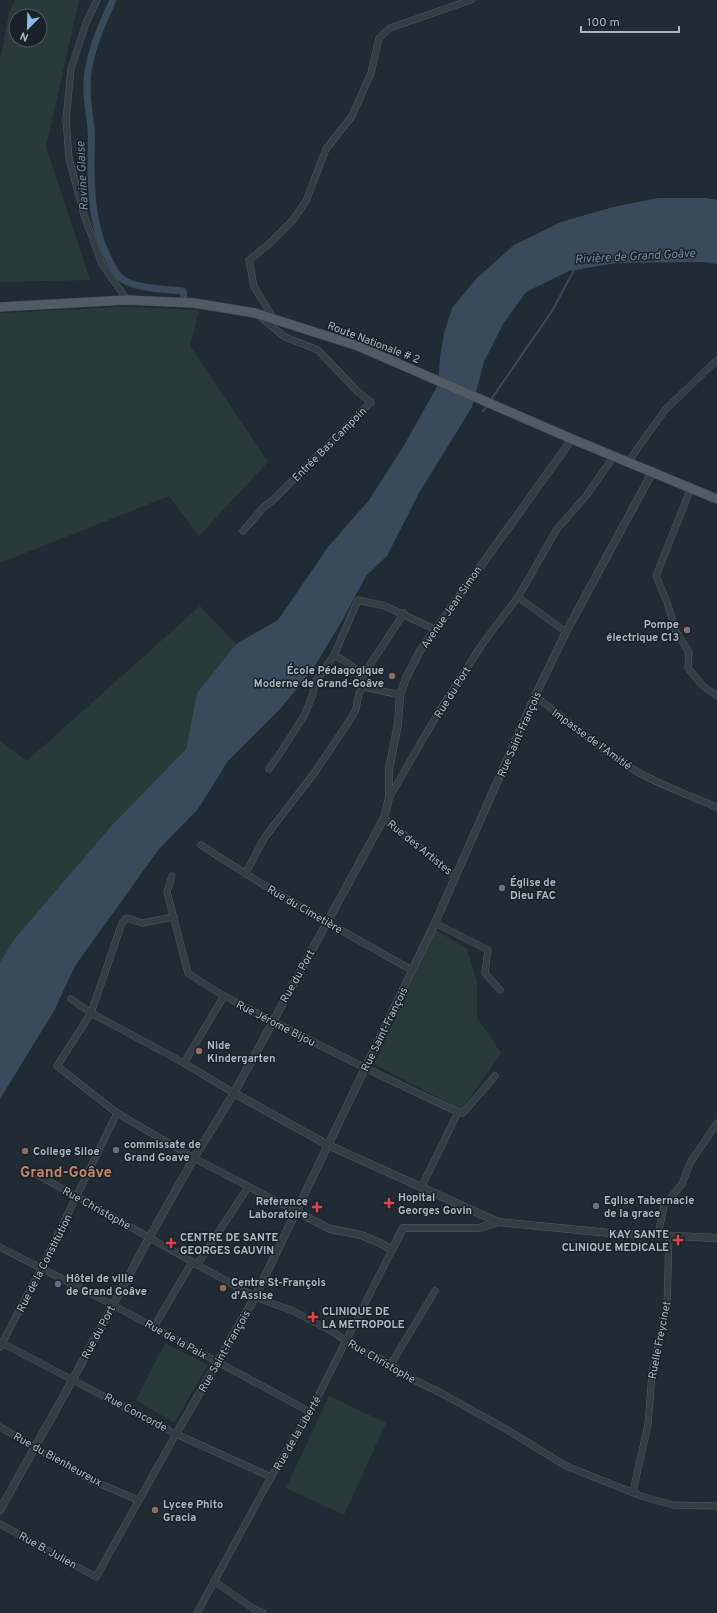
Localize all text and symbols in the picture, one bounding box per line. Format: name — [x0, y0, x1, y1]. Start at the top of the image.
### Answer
north arrow — [8, 8, 48, 48]
scale bar — [581, 8, 679, 34]
text: 100 m — [587, 15, 620, 31]
text: N — [18, 28, 31, 44]
water label: Ravine Glaise — [73, 140, 93, 211]
water label: Rivière de Grand Goâve — [574, 246, 697, 268]
street label: Route Nationale # 2 — [325, 319, 422, 367]
street label: Entrée Bas Campoin — [290, 405, 370, 485]
street label: Avenue Jean Simon — [418, 564, 485, 651]
place label: Pompe électrique C13 — [606, 618, 679, 645]
marker: Pompe électrique C13 — [682, 625, 692, 635]
place label: École Pédagogique Moderne de Grand-Goâve — [254, 663, 384, 691]
street label: Rue du Port — [431, 664, 474, 721]
marker: École Pédagogique Moderne de Grand-Goâve — [387, 671, 397, 681]
street label: Rue Saint-François — [495, 689, 545, 779]
street label: Impasse de l'Amitié — [549, 706, 634, 774]
street label: Rue des Artistes — [384, 817, 455, 878]
place label: Église de Dieu FAC — [510, 875, 556, 903]
street label: Rue du Cimetière — [264, 883, 345, 937]
marker: Église de Dieu FAC — [497, 883, 507, 893]
street label: Rue du Port — [278, 948, 318, 1005]
street label: Rue Saint-François — [358, 985, 411, 1074]
street label: Rue Jérome Bijou — [233, 998, 318, 1050]
place label: Nide Kindergarten — [207, 1039, 275, 1066]
marker: Nide Kindergarten — [194, 1046, 204, 1056]
place label: commissate de Grand Goave — [124, 1138, 201, 1165]
place label: College Siloe — [33, 1145, 100, 1159]
marker: commissate de Grand Goave — [111, 1145, 121, 1155]
marker: College Siloe — [20, 1146, 30, 1156]
district label: Grand-Goâve — [20, 1164, 112, 1183]
street label: Rue Christophe — [60, 1184, 133, 1233]
place label: Hopital Georges Govin — [398, 1191, 472, 1218]
place label: Eglise Tabernacle de la grace — [604, 1194, 694, 1221]
place label: Reference Laboratoire — [249, 1195, 308, 1222]
marker: Hopital Georges Govin — [383, 1197, 395, 1209]
marker: Reference Laboratoire — [311, 1201, 323, 1213]
marker: Eglise Tabernacle de la grace — [591, 1201, 601, 1211]
street label: Rue de la Constitution — [14, 1212, 76, 1315]
place label: KAY SANTE CLINIQUE MEDICALE — [562, 1228, 669, 1255]
place label: CENTRE DE SANTE GEORGES GAUVIN — [180, 1231, 279, 1258]
marker: KAY SANTE CLINIQUE MEDICALE — [672, 1234, 684, 1246]
marker: CENTRE DE SANTE GEORGES GAUVIN — [165, 1237, 177, 1249]
place label: Hôtel de ville de Grand Goâve — [66, 1272, 147, 1299]
place label: Centre St-François d'Assise — [231, 1276, 326, 1303]
marker: Hôtel de ville de Grand Goâve — [53, 1279, 63, 1289]
marker: Centre St-François d'Assise — [218, 1283, 228, 1293]
street label: Ruelle Freycinet — [646, 1300, 674, 1380]
street label: Rue du Port — [79, 1303, 119, 1362]
place label: CLINIQUE DE LA METROPOLE — [322, 1305, 405, 1332]
street label: Rue Saint-François — [196, 1308, 254, 1395]
marker: CLINIQUE DE LA METROPOLE — [307, 1311, 319, 1323]
street label: Rue de la Paix — [142, 1317, 209, 1363]
street label: Rue Christophe — [345, 1337, 418, 1387]
street label: Rue Concorde — [102, 1390, 169, 1435]
street label: Rue de la Liberté — [271, 1394, 325, 1473]
street label: Rue du Bienheureux — [11, 1430, 105, 1490]
place label: Lycee Phito Gracia — [163, 1498, 223, 1525]
marker: Lycee Phito Gracia — [150, 1505, 160, 1515]
street label: Rue B. Julien — [16, 1529, 79, 1573]

